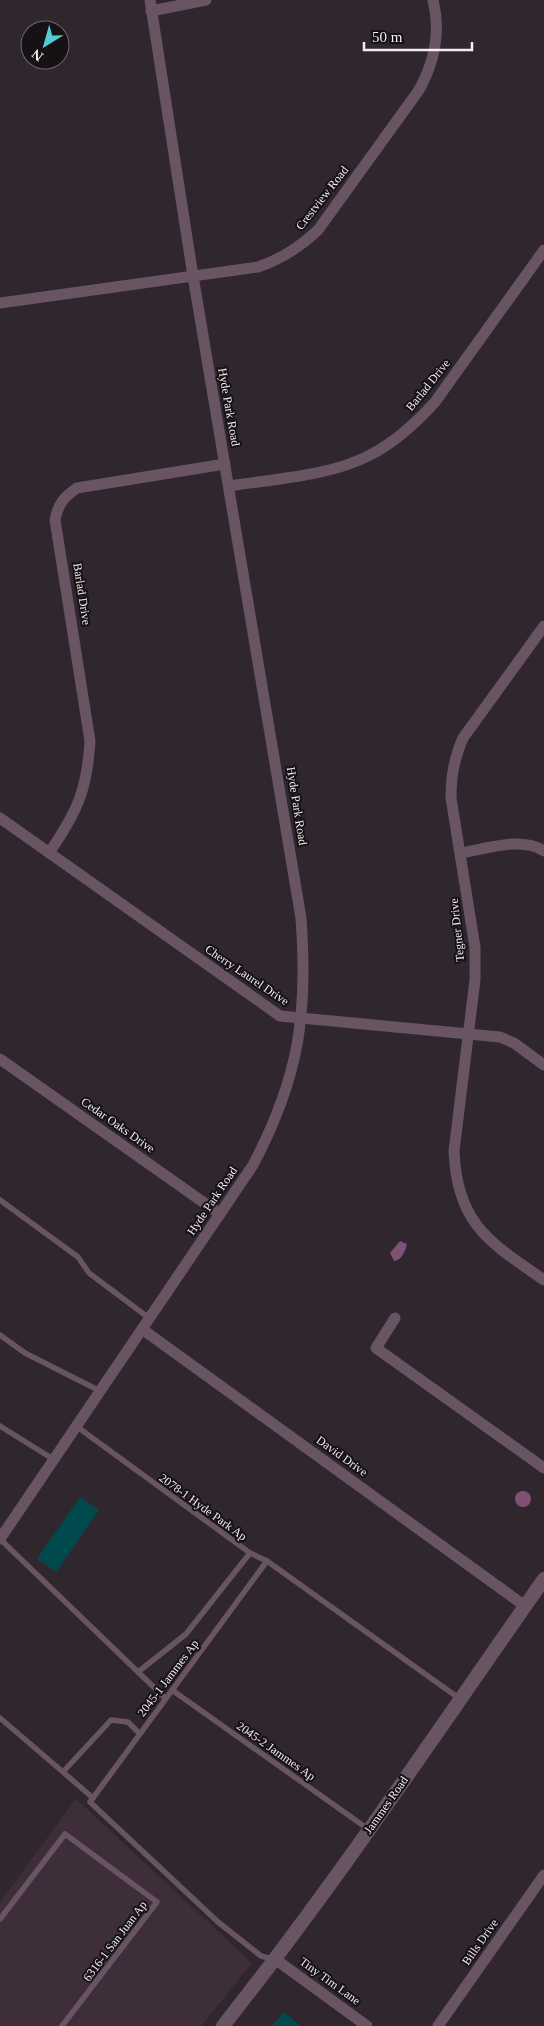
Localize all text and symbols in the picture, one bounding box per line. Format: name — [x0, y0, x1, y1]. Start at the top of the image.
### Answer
north arrow — [20, 20, 70, 70]
scale bar — [364, 20, 472, 52]
text: 50 m — [372, 29, 403, 45]
text: N — [29, 46, 46, 64]
street label: Crestview Road — [293, 163, 351, 233]
street label: Barlad Drive — [403, 356, 453, 414]
street label: Hyde Park Road — [215, 367, 243, 447]
street label: Barlad Drive — [70, 562, 94, 626]
street label: Hyde Park Road — [284, 766, 310, 846]
street label: Tegner Drive — [447, 898, 467, 962]
street label: Cherry Laurel Drive — [202, 942, 292, 1008]
street label: Cedar Oaks Drive — [78, 1094, 158, 1156]
street label: Hyde Park Road — [184, 1164, 240, 1238]
street label: David Drive — [314, 1433, 370, 1479]
street label: 2078-1 Hyde Park Ap — [156, 1470, 250, 1544]
street label: 2045-1 Jammes Ap — [135, 1637, 201, 1719]
street label: 2045-2 Jammes Ap — [234, 1719, 318, 1783]
street label: Jammes Road — [361, 1774, 411, 1836]
street label: 6316-1 San Juan Ap — [80, 1898, 150, 1984]
street label: Bills Drive — [459, 1916, 501, 1968]
street label: Tiny Tim Lane — [297, 1954, 363, 2008]

